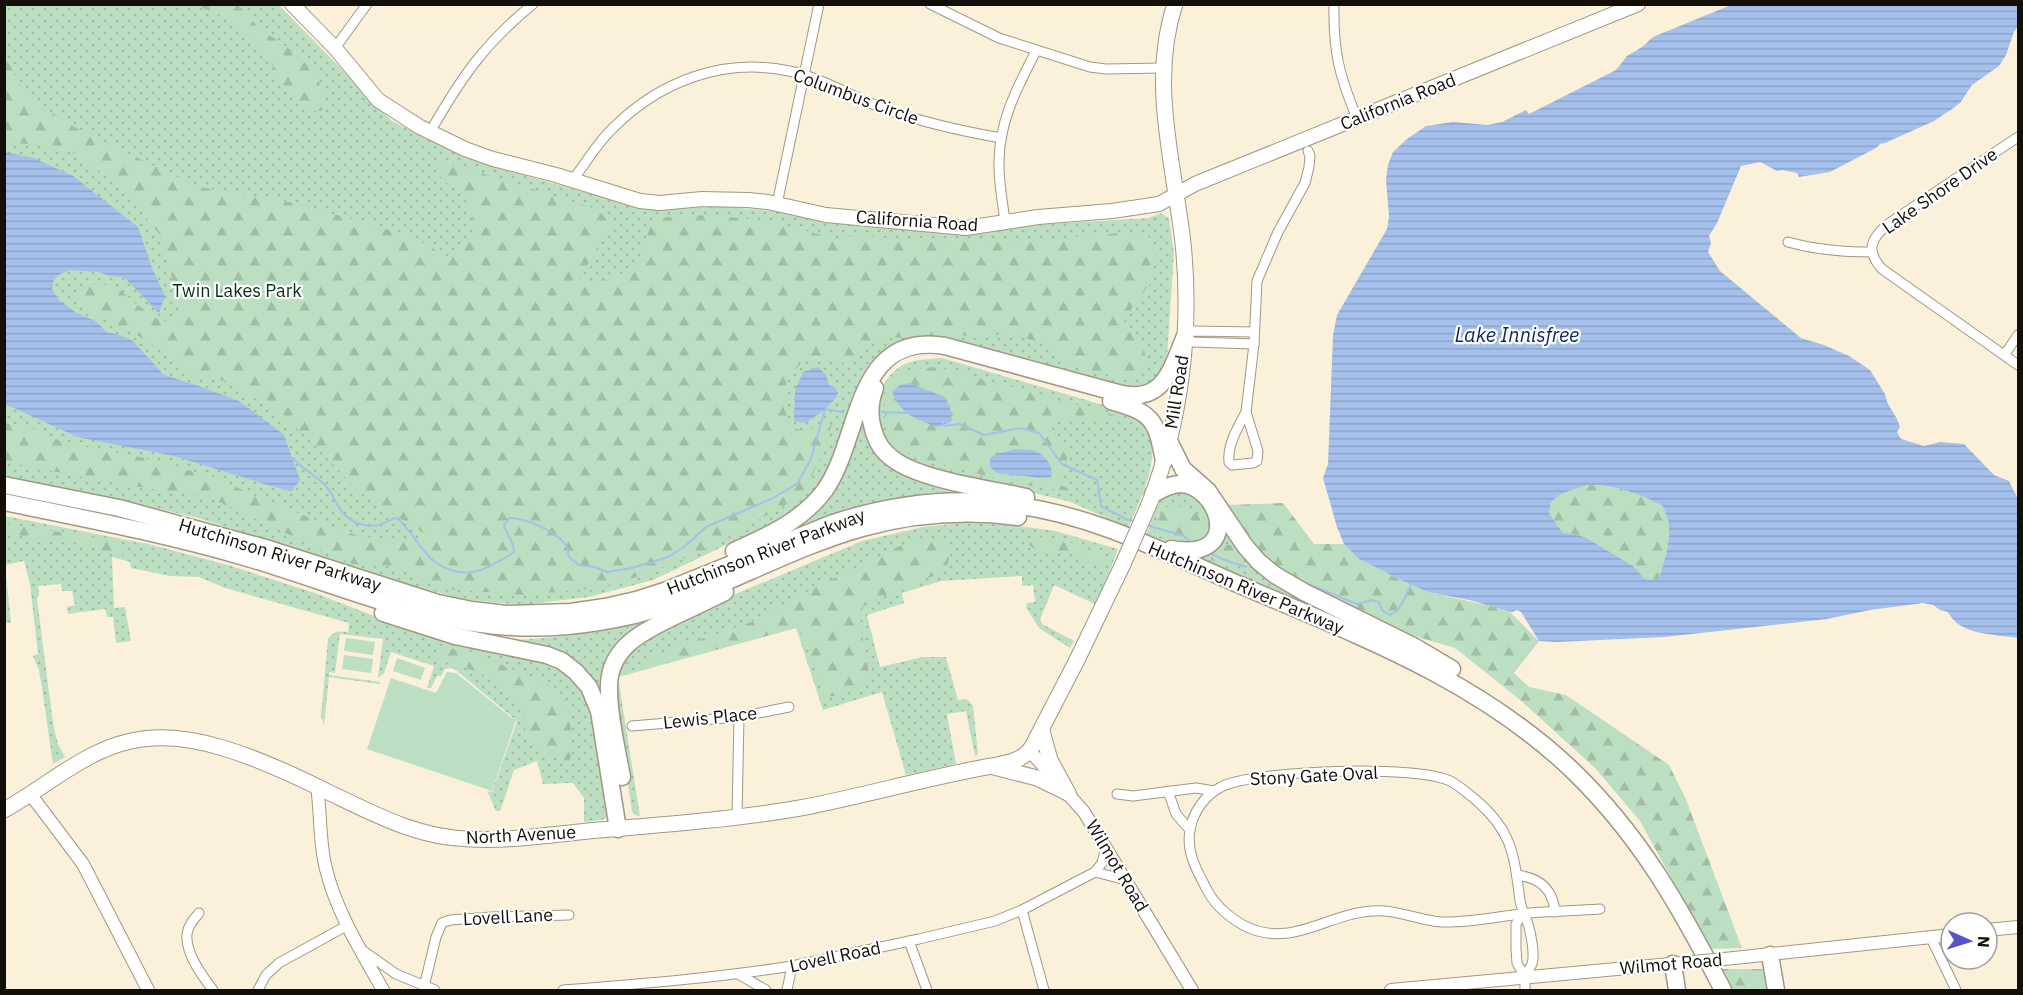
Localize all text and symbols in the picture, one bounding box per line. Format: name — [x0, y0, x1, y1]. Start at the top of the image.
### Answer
street label: Columbus Circle — [790, 63, 922, 130]
street label: California Road — [1337, 68, 1459, 135]
street label: Lake Shore Drive — [1878, 142, 2002, 239]
street label: California Road — [855, 205, 979, 236]
park label: Twin Lakes Park — [172, 279, 302, 302]
water label: Lake Innisfree — [1455, 321, 1579, 348]
street label: Mill Road — [1159, 353, 1194, 430]
street label: Hutchinson River Parkway — [663, 503, 868, 600]
street label: Hutchinson River Parkway — [176, 513, 384, 596]
street label: Hutchinson River Parkway — [1145, 536, 1348, 639]
street label: Lewis Place — [662, 701, 758, 734]
street label: Stony Gate Oval — [1249, 761, 1379, 790]
street label: Wilmot Road — [1081, 816, 1154, 916]
street label: North Avenue — [465, 820, 577, 849]
street label: Lovell Lane — [462, 903, 554, 930]
north arrow — [1939, 911, 1999, 971]
text: N — [1974, 935, 1994, 948]
street label: Lovell Road — [787, 936, 883, 977]
street label: Wilmot Road — [1619, 948, 1723, 979]

